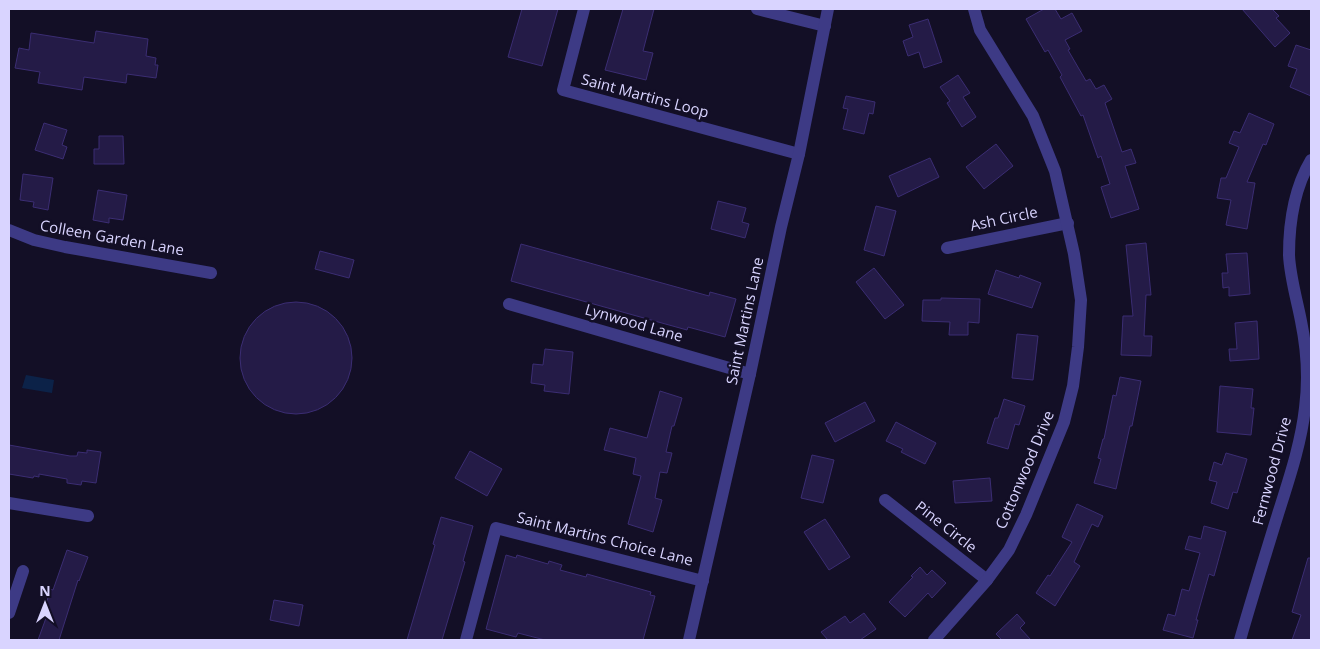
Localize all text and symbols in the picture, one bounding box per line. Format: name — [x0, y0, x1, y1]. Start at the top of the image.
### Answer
street label: Saint Martins Loop — [579, 68, 711, 122]
street label: Ash Circle — [968, 201, 1039, 235]
street label: Colleen Garden Lane — [39, 215, 186, 260]
street label: Saint Martins Lane — [721, 255, 767, 386]
street label: Lynwood Lane — [583, 298, 686, 346]
street label: Cottonwood Drive — [990, 407, 1058, 532]
street label: Fernwood Drive — [1247, 415, 1295, 527]
street label: Pine Circle — [912, 496, 982, 557]
street label: Saint Martins Choice Lane — [515, 506, 695, 570]
north arrow — [20, 579, 70, 629]
text: N — [39, 581, 51, 600]

